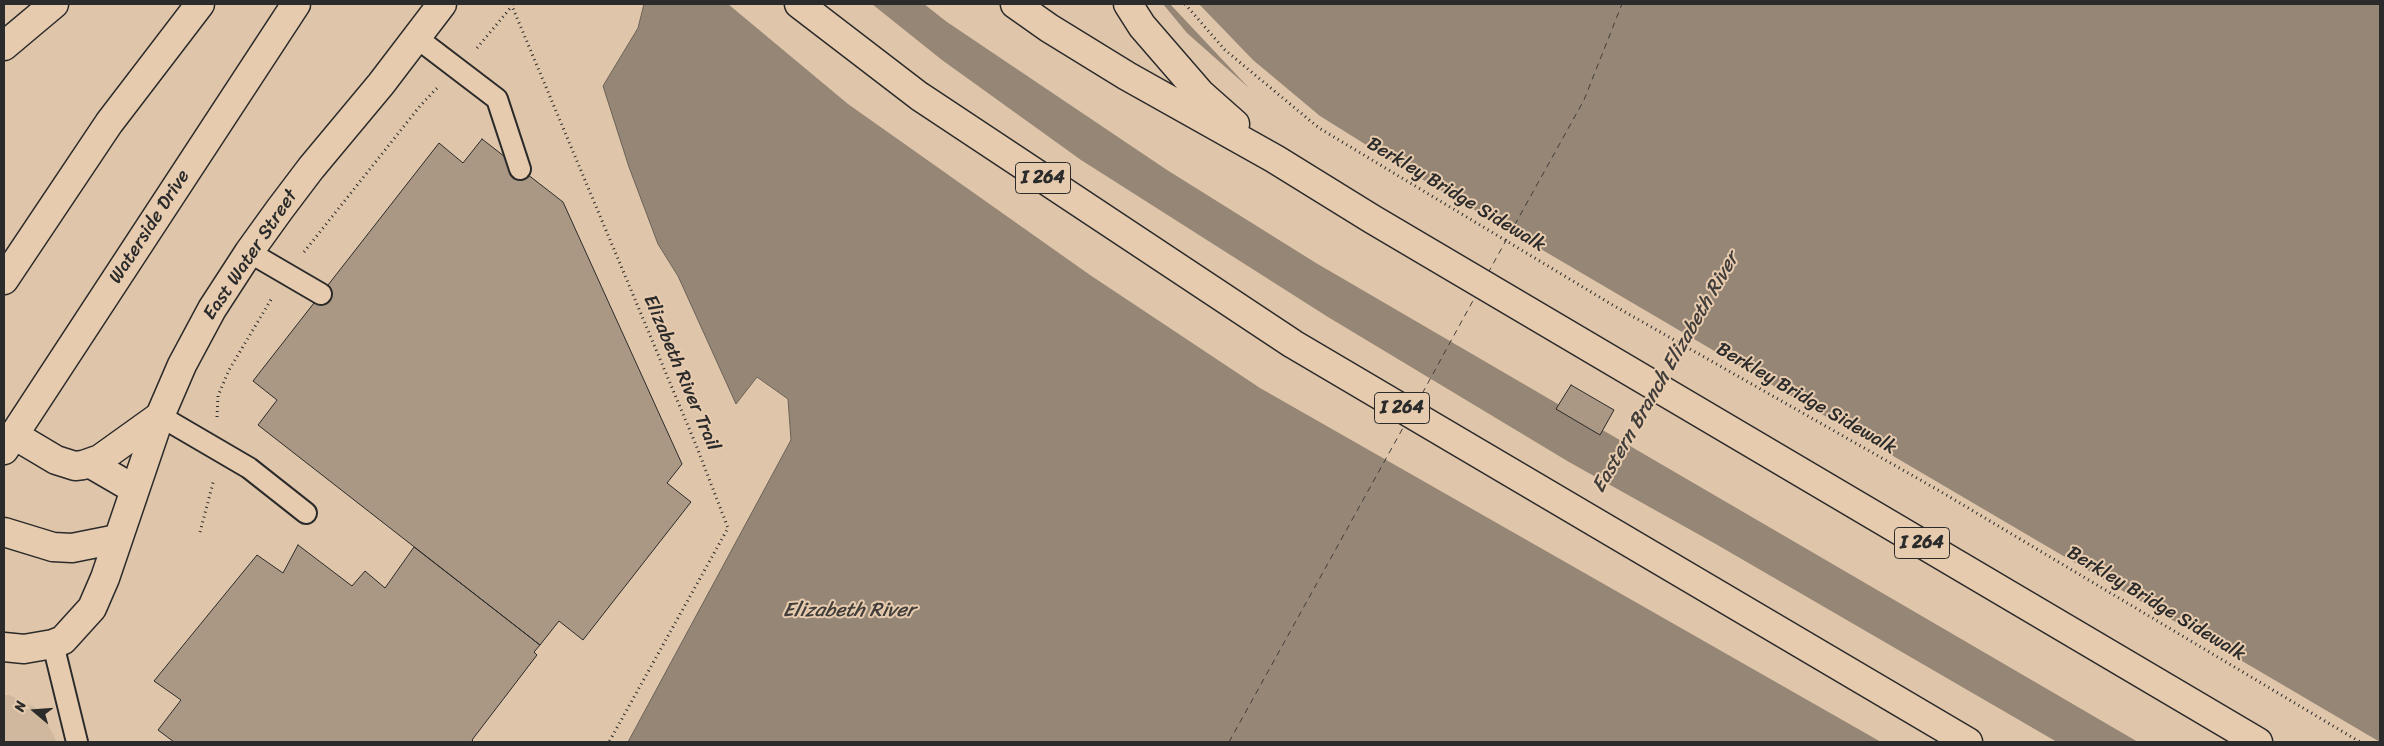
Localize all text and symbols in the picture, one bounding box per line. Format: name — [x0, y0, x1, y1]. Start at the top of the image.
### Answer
street label: Berkley Bridge Sidewalk — [1363, 133, 1549, 257]
road number: I 264 — [1016, 162, 1070, 194]
street label: Waterside Drive — [105, 166, 195, 288]
street label: East Water Street — [199, 186, 303, 324]
water label: Eastern Branch Elizabeth River — [1587, 249, 1745, 497]
street label: Elizabeth River Trail — [638, 292, 724, 454]
street label: Berkley Bridge Sidewalk — [1712, 338, 1900, 460]
road number: I 264 — [1374, 392, 1430, 423]
road number: I 264 — [1894, 528, 1950, 558]
street label: Berkley Bridge Sidewalk — [2063, 542, 2249, 666]
water label: Elizabeth River — [783, 599, 915, 623]
north arrow — [10, 686, 60, 736]
text: N — [7, 698, 34, 715]

